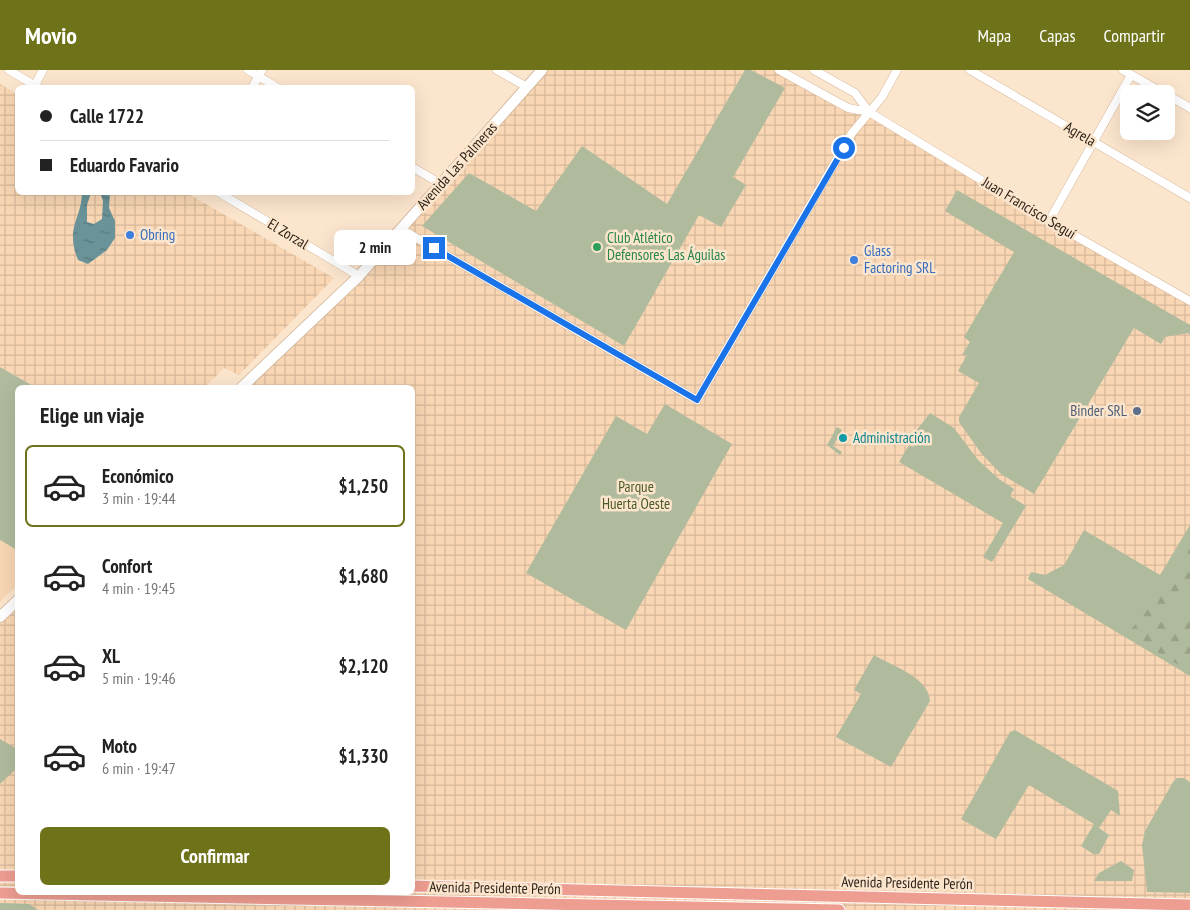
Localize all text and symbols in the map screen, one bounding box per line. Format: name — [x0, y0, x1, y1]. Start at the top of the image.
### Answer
text: Movio — [25, 20, 77, 51]
text: Mapa — [978, 24, 1011, 47]
text: Capas — [1039, 24, 1076, 47]
text: Compartir — [1104, 24, 1165, 47]
map controls — [1120, 85, 1175, 140]
button: layers — [1120, 85, 1175, 140]
text: Calle 1722 — [70, 104, 144, 128]
street label: Agrela — [1061, 117, 1099, 150]
street label: Avenida Las Palmeras — [412, 118, 501, 213]
route start — [833, 137, 855, 159]
text: Eduardo Favario — [70, 153, 179, 177]
street label: Juan Francisco Seguí — [978, 172, 1080, 243]
street label: El Zorzal — [264, 214, 313, 253]
place label: Obring — [140, 225, 175, 244]
place label: Club Atlético Defensores Las Águilas — [607, 228, 725, 264]
marker: Obring — [124, 229, 136, 241]
callout: 2 min — [334, 230, 416, 266]
text: 2 min — [359, 237, 391, 257]
route end — [423, 237, 445, 259]
marker: Club Atlético Defensores Las Águilas — [591, 241, 603, 253]
place label: Glass Factoring SRL — [864, 241, 936, 277]
marker: Glass Factoring SRL — [848, 254, 860, 266]
text: Elige un viaje — [40, 401, 144, 429]
place label: Binder SRL — [1070, 401, 1128, 420]
marker: Binder SRL — [1131, 405, 1143, 417]
place label: Administración — [853, 428, 930, 447]
marker: Administración — [837, 432, 849, 444]
icon: car — [42, 464, 87, 509]
text: Económico — [102, 464, 174, 488]
text: $1,250 — [338, 474, 388, 498]
park label: Parque Huerta Oeste — [602, 477, 670, 513]
text: 3 min · 19:44 — [102, 488, 176, 508]
icon: car — [42, 554, 87, 599]
text: Confort — [102, 554, 152, 578]
text: $1,680 — [338, 564, 388, 588]
text: 4 min · 19:45 — [102, 578, 176, 598]
icon: car — [42, 644, 87, 689]
text: XL — [102, 644, 120, 668]
text: $2,120 — [338, 654, 388, 678]
text: 5 min · 19:46 — [102, 668, 176, 688]
icon: car — [42, 734, 87, 779]
text: Moto — [102, 734, 137, 758]
text: $1,330 — [338, 744, 388, 768]
text: 6 min · 19:47 — [102, 758, 176, 778]
button: Confirmar — [40, 827, 390, 885]
street label: Avenida Presidente Perón — [841, 872, 973, 893]
street label: Avenida Presidente Perón — [429, 877, 561, 898]

